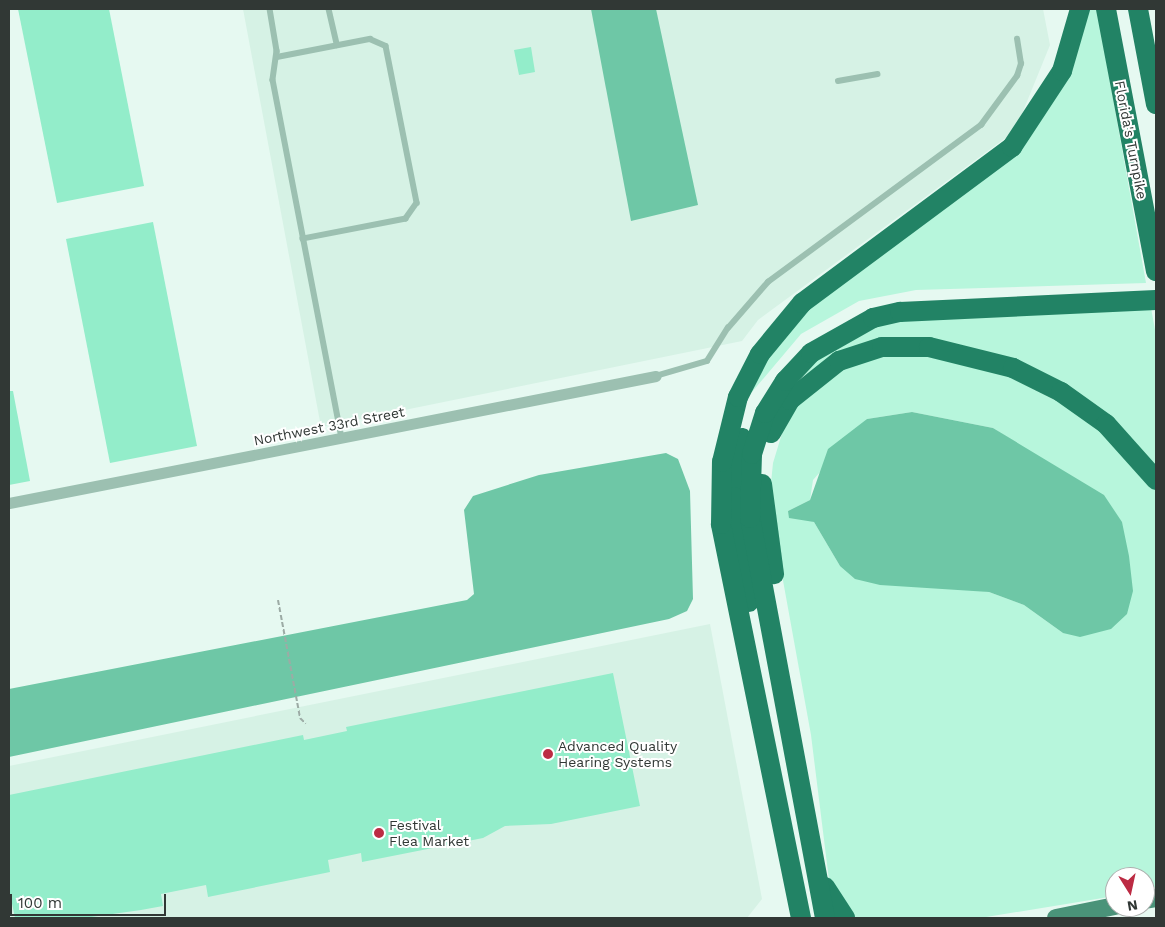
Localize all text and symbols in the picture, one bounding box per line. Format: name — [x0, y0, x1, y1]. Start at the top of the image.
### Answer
street label: Florida's Turnpike — [1111, 79, 1151, 201]
street label: Northwest 33rd Street — [252, 403, 406, 449]
place label: Advanced Quality Hearing Systems — [558, 738, 677, 770]
marker: Advanced Quality Hearing Systems — [542, 748, 554, 760]
place label: Festival Flea Market — [389, 817, 470, 850]
marker: Festival Flea Market — [373, 827, 385, 839]
north arrow — [1105, 867, 1155, 917]
scale bar — [12, 884, 169, 916]
text: 100 m — [18, 894, 62, 912]
text: N — [1126, 897, 1139, 915]

